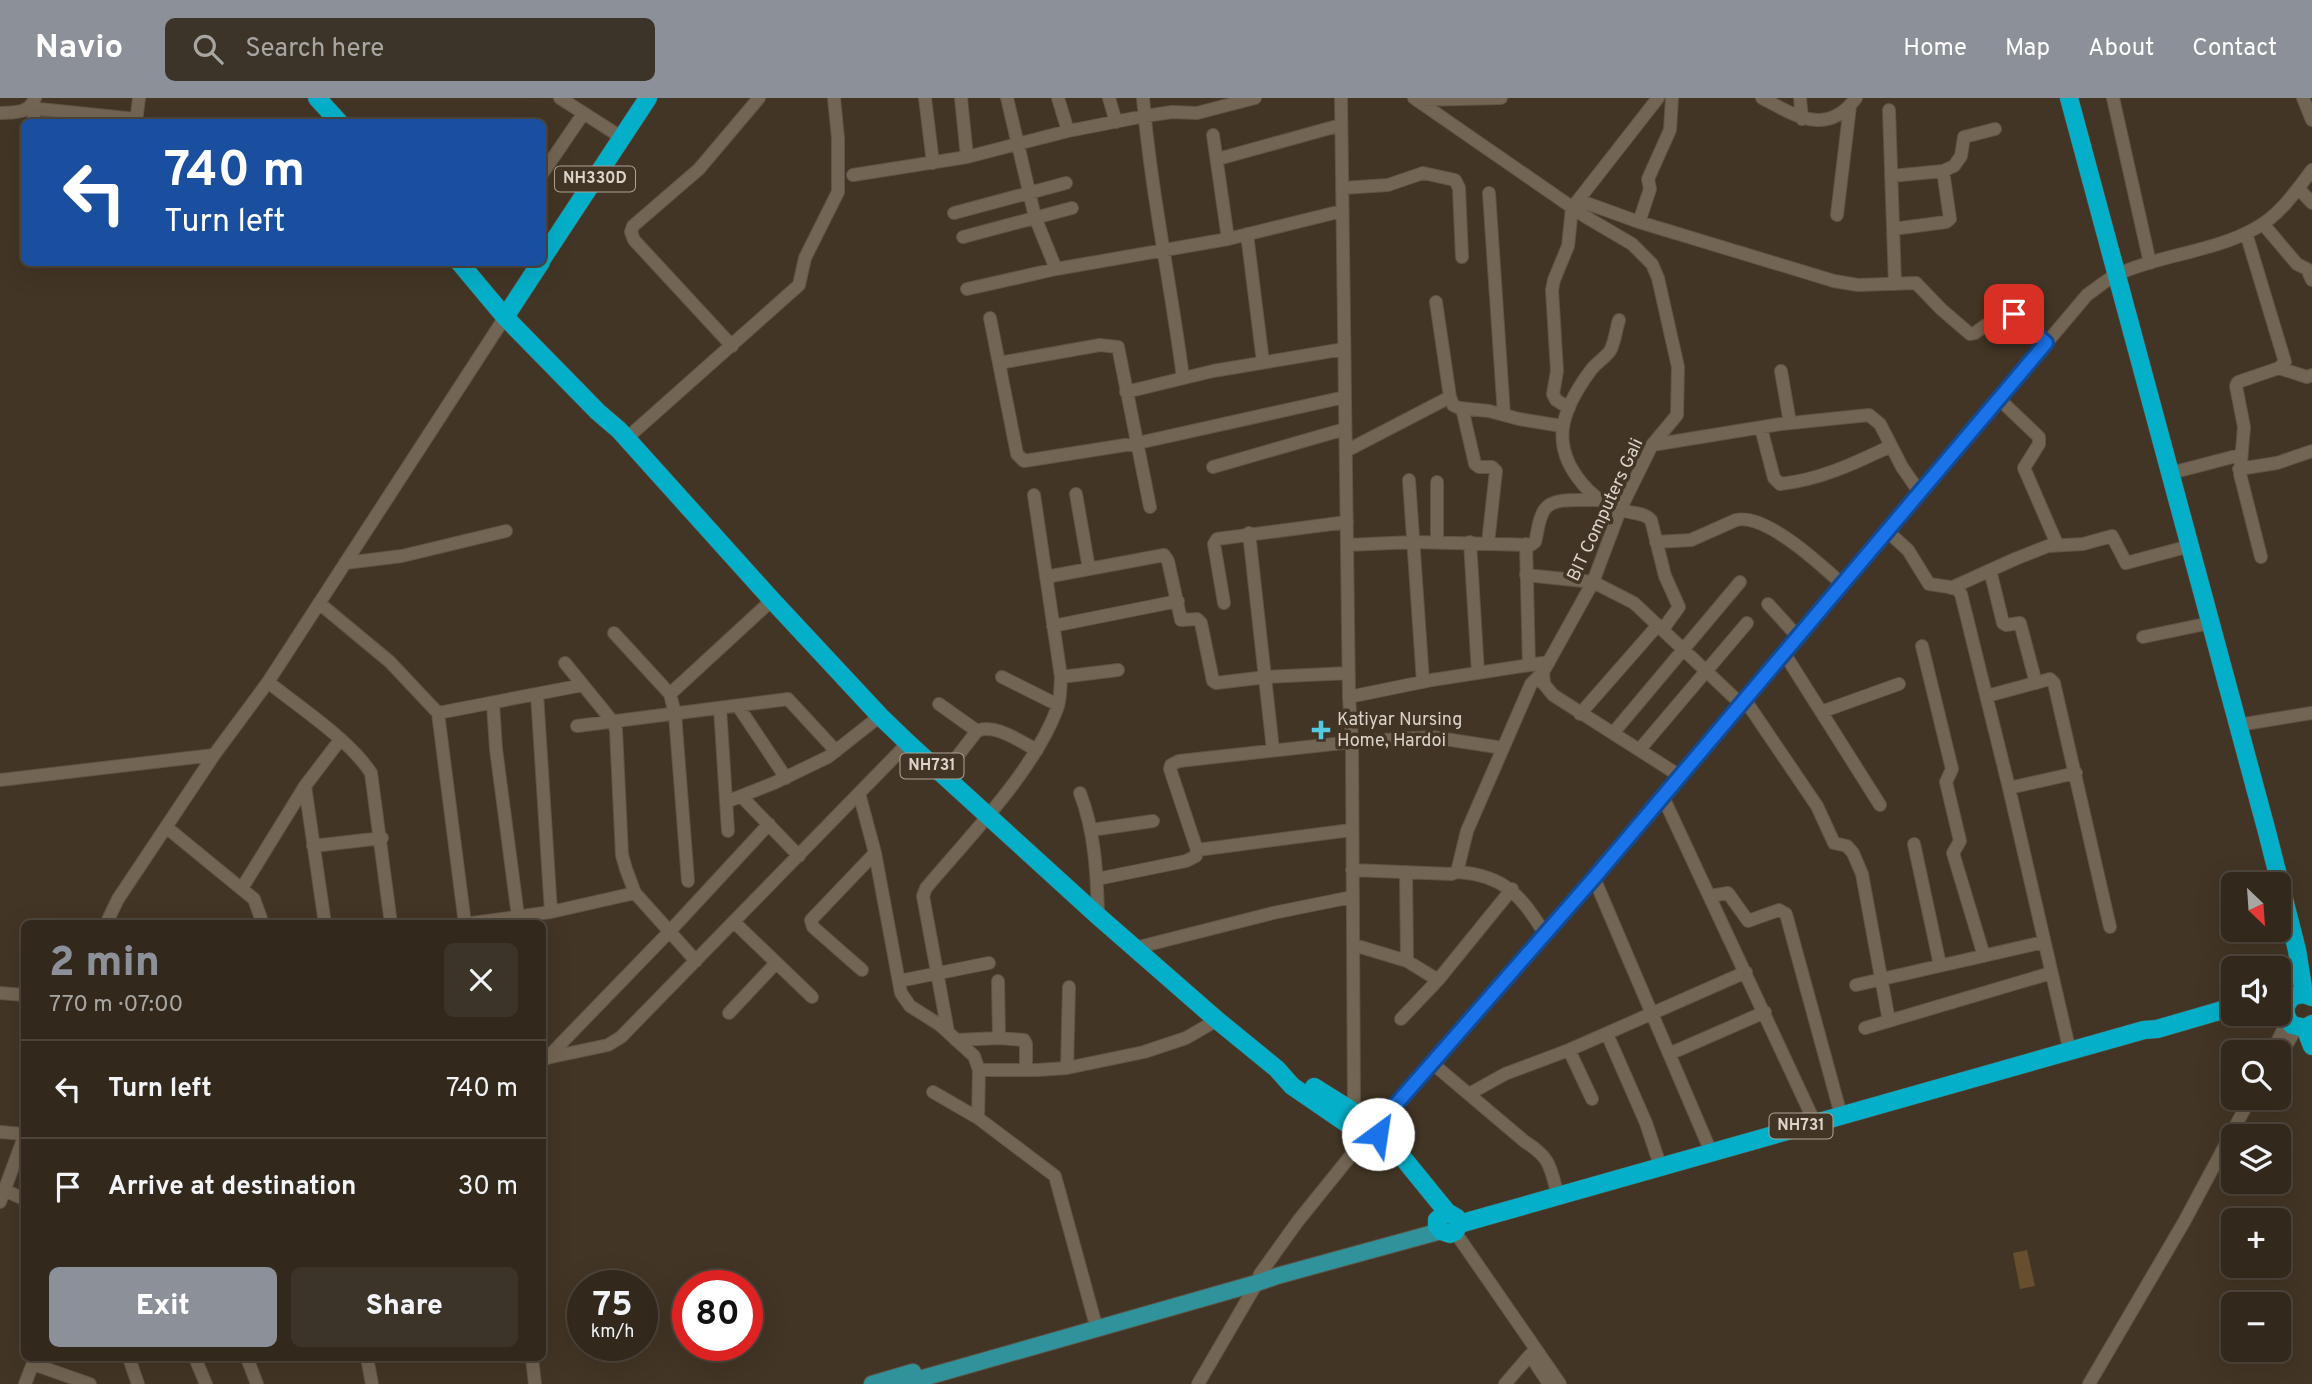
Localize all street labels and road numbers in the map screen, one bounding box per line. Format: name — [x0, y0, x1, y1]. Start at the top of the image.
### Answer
road number: NH330D — [555, 166, 635, 192]
street label: BIT Computers Gali — [1563, 435, 1649, 585]
road number: NH731 — [900, 754, 964, 778]
road number: NH731 — [1770, 1114, 1832, 1138]

